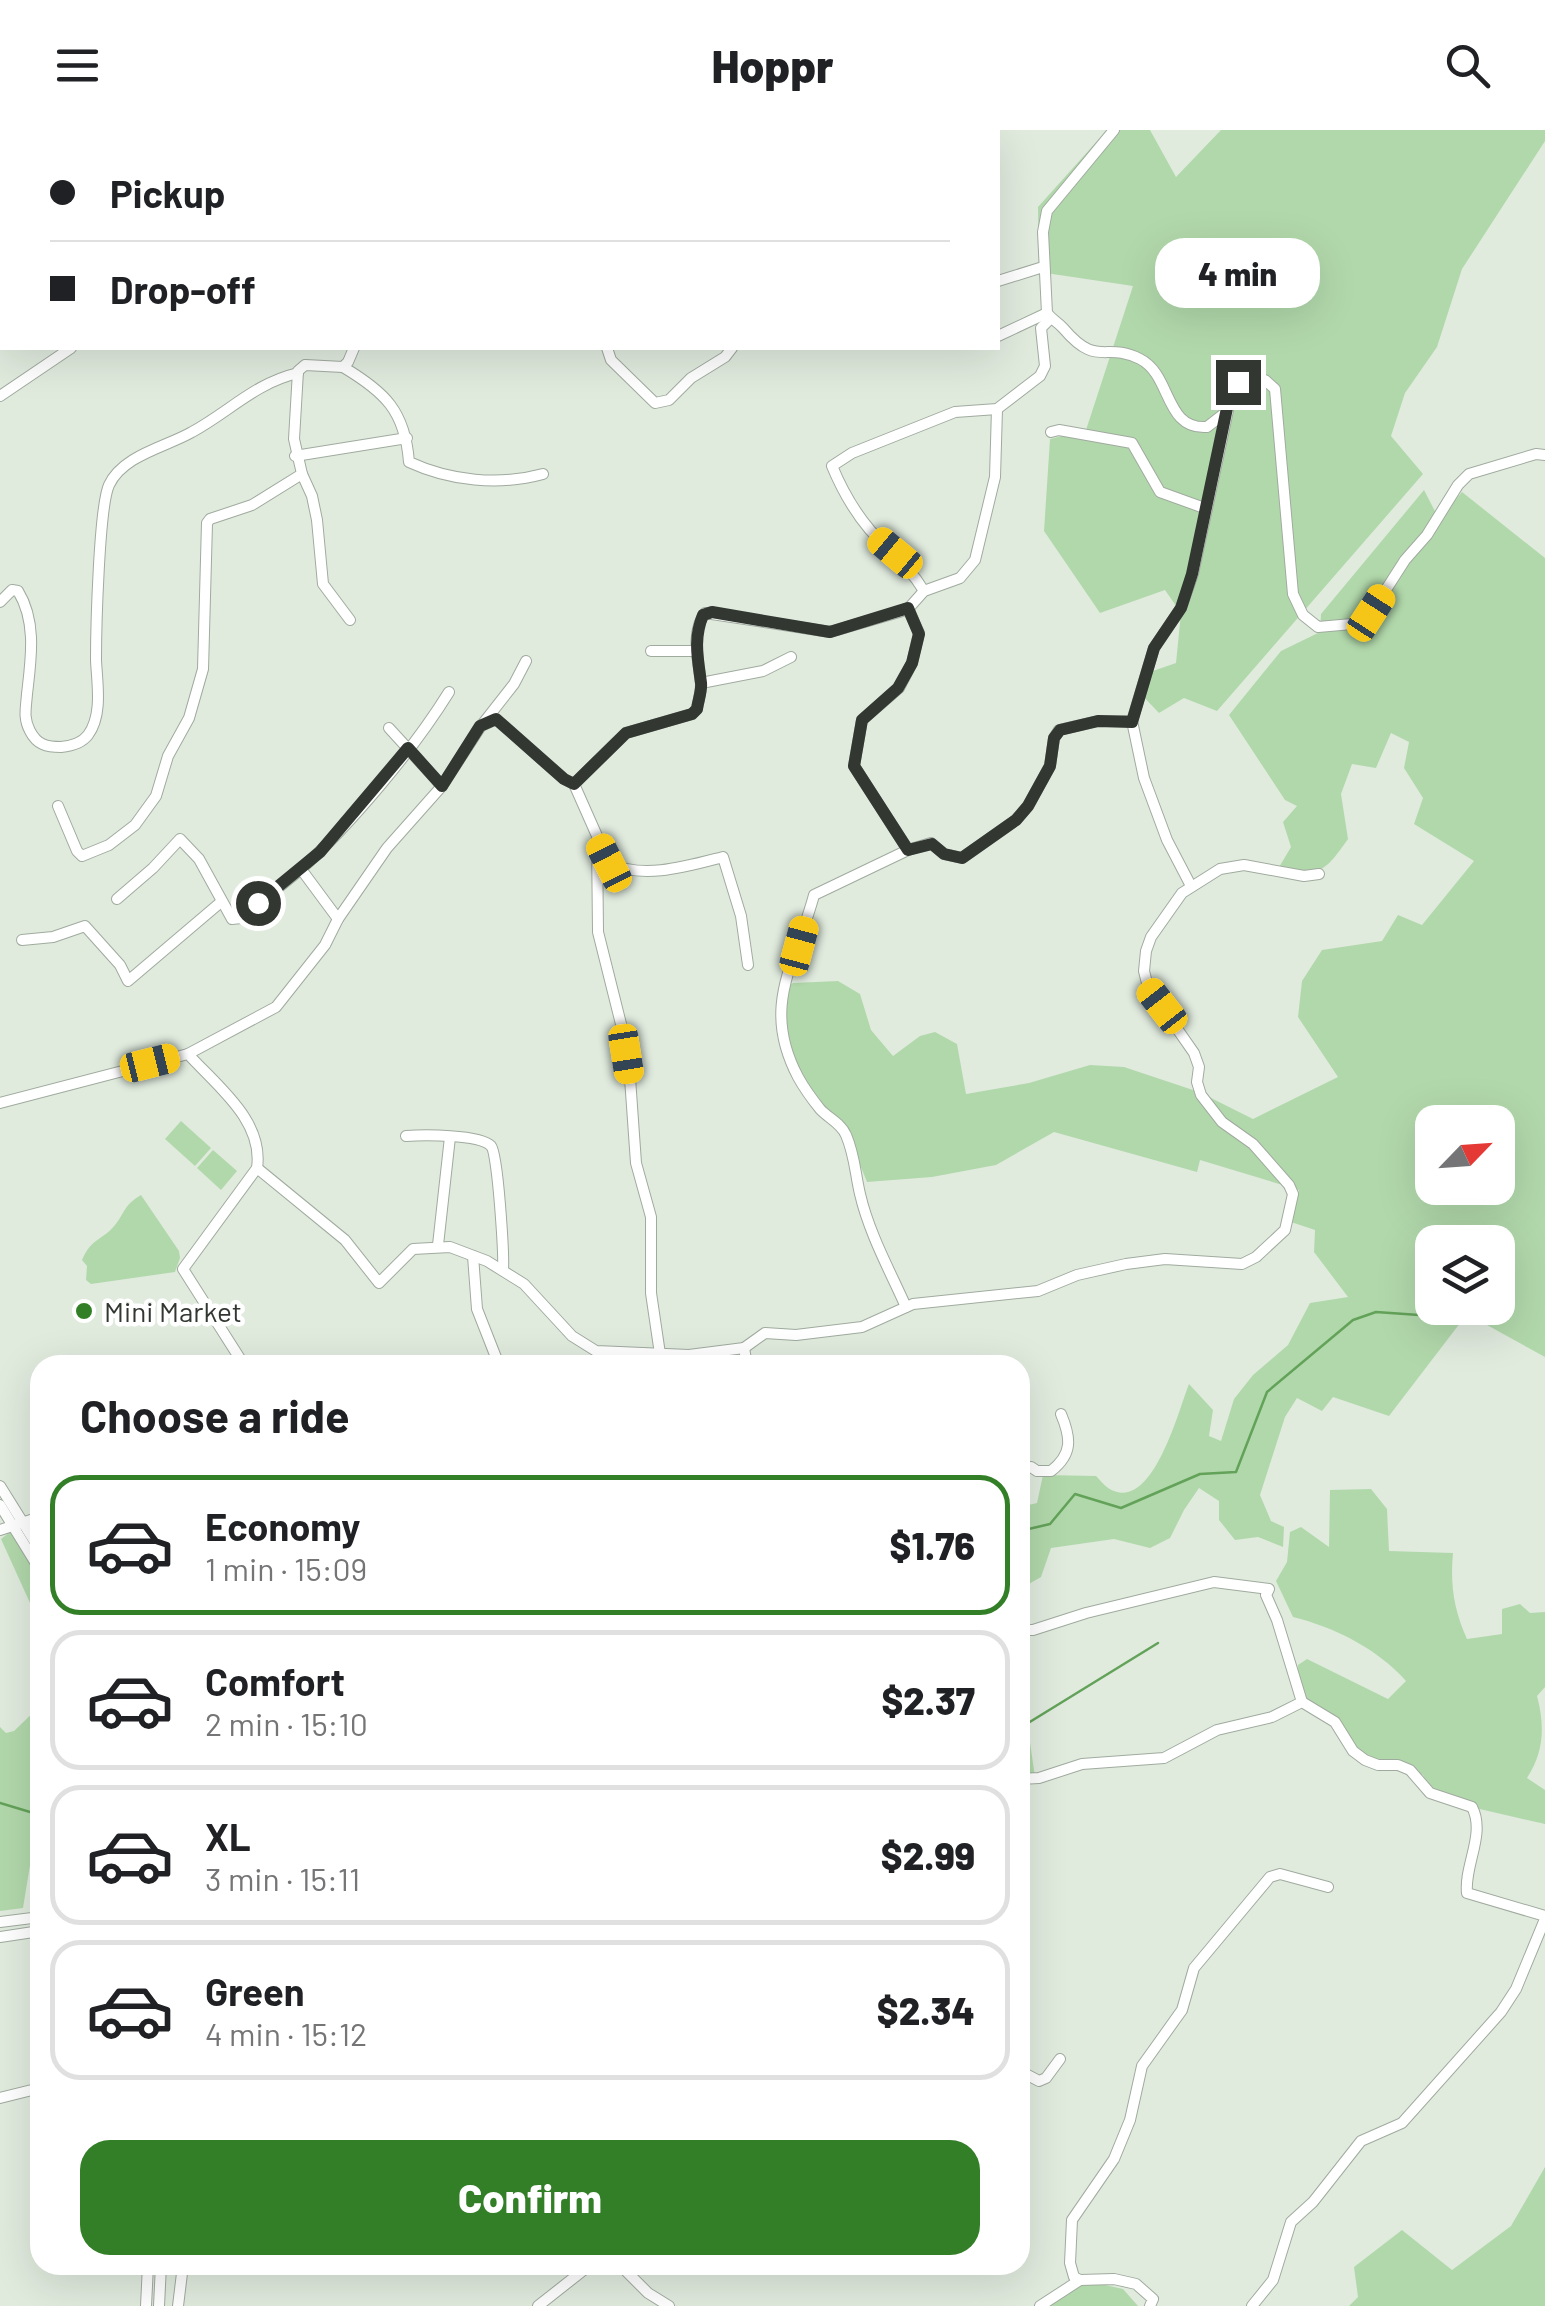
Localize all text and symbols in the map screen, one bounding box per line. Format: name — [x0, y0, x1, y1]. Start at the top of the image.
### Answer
icon: menu — [50, 38, 105, 93]
text: Hoppr — [711, 38, 834, 92]
icon: search — [1440, 38, 1495, 93]
text: Pickup — [110, 170, 225, 216]
callout: 4 min — [1156, 237, 1320, 307]
text: 4 min — [1198, 254, 1277, 292]
text: Drop-off — [110, 266, 256, 312]
route end — [1216, 360, 1261, 405]
car — [862, 522, 928, 584]
car — [1342, 580, 1400, 646]
car — [582, 829, 636, 897]
route start — [236, 881, 281, 926]
car — [777, 913, 821, 979]
car — [1132, 973, 1192, 1039]
car — [606, 1022, 646, 1086]
car — [117, 1041, 183, 1085]
north arrow — [1415, 1105, 1515, 1205]
map controls — [1415, 1105, 1515, 1325]
button: layers — [1415, 1225, 1515, 1325]
place label: Mini Market — [104, 1294, 242, 1328]
marker: Mini Market — [73, 1300, 95, 1322]
text: Choose a ride — [80, 1388, 350, 1442]
icon: car — [85, 1500, 175, 1590]
text: Economy — [205, 1503, 360, 1549]
text: $1.76 — [890, 1522, 975, 1568]
text: 1 min · 15:09 — [205, 1549, 367, 1587]
icon: car — [85, 1655, 175, 1745]
text: Comfort — [205, 1658, 345, 1704]
text: $2.37 — [881, 1677, 975, 1723]
text: 2 min · 15:10 — [205, 1704, 368, 1742]
icon: car — [85, 1810, 175, 1900]
text: XL — [205, 1813, 251, 1859]
text: $2.99 — [881, 1832, 975, 1878]
text: 3 min · 15:11 — [205, 1859, 360, 1897]
icon: car — [85, 1965, 175, 2055]
text: Green — [205, 1968, 305, 2014]
text: $2.34 — [877, 1987, 975, 2033]
text: 4 min · 15:12 — [205, 2014, 367, 2052]
button: Confirm — [80, 2140, 980, 2255]

